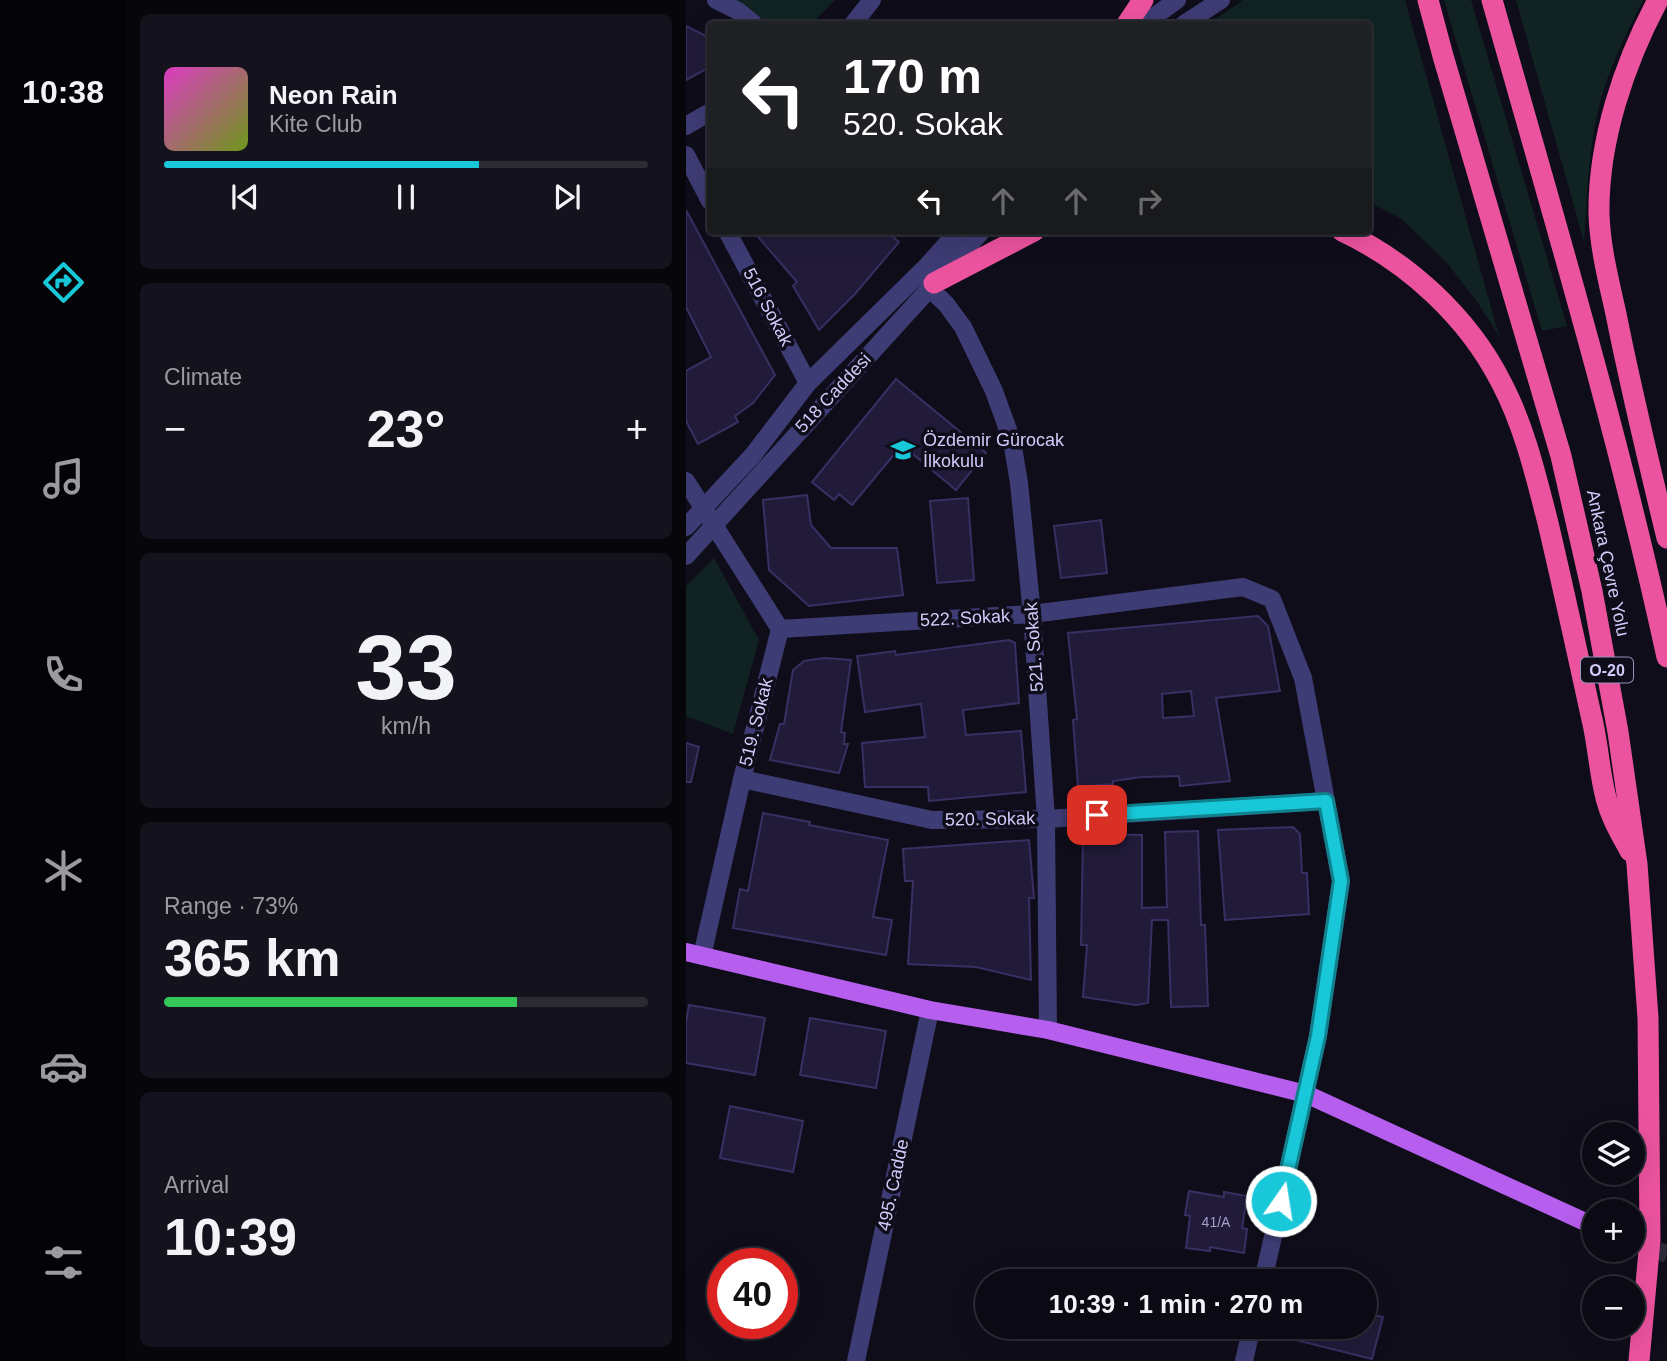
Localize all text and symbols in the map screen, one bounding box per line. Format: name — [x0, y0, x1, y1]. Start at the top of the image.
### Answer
icon: left — [728, 49, 819, 140]
text: 170 m — [843, 49, 982, 103]
text: 10:38 — [22, 74, 104, 110]
text: Neon Rain — [269, 80, 398, 110]
text: 520. Sokak — [843, 106, 1003, 142]
text: Kite Club — [269, 111, 362, 137]
icon: previous — [226, 178, 264, 216]
icon: pause — [387, 178, 425, 216]
icon: next — [548, 178, 586, 216]
icon: left — [911, 182, 949, 220]
icon: ahead — [984, 182, 1022, 220]
icon: ahead — [1057, 182, 1095, 220]
icon: right — [1130, 182, 1168, 220]
icon: directions — [39, 258, 88, 307]
street label: 516 Sokak — [739, 265, 797, 350]
street label: 518 Caddesi — [791, 349, 875, 437]
text: Climate — [164, 364, 242, 390]
text: 23° — [367, 400, 445, 458]
text: − — [164, 408, 186, 450]
text: + — [626, 408, 648, 450]
place label: Özdemir Gürocak İlkokulu — [923, 430, 1065, 471]
school or university icon: Özdemir Gürocak İlkokulu — [889, 436, 917, 464]
icon: music — [39, 454, 88, 503]
street label: Ankara Çevre Yolu — [1583, 488, 1633, 638]
street label: 521. Sokak — [1021, 600, 1047, 693]
street label: 522. Sokak — [920, 606, 1011, 630]
text: 33 — [355, 617, 457, 718]
icon: phone — [39, 650, 88, 699]
road number: O-20 — [1581, 657, 1633, 682]
street label: 519. Sokak — [735, 675, 777, 768]
text: km/h — [381, 713, 431, 739]
pin — [1067, 785, 1127, 845]
icon: arrive — [1078, 796, 1116, 834]
street label: 520. Sokak — [945, 808, 1036, 830]
icon: climate — [39, 846, 88, 895]
text: Range · 73% — [164, 893, 298, 919]
text: 365 km — [164, 929, 340, 987]
icon: car — [39, 1042, 88, 1091]
map controls — [1582, 1122, 1645, 1339]
button: layers — [1582, 1122, 1645, 1185]
street label: 495. Cadde — [874, 1137, 912, 1233]
position arrow — [1244, 1164, 1318, 1238]
text: Arrival — [164, 1172, 229, 1198]
button: + — [1582, 1199, 1645, 1262]
text: 10:39 — [164, 1208, 297, 1266]
house number: 41/A — [1202, 1214, 1231, 1230]
icon: filters — [39, 1238, 88, 1287]
speed limit sign: 40 — [707, 1248, 798, 1339]
button: − — [1582, 1276, 1645, 1339]
text: 10:39 · 1 min · 270 m — [1049, 1289, 1303, 1319]

